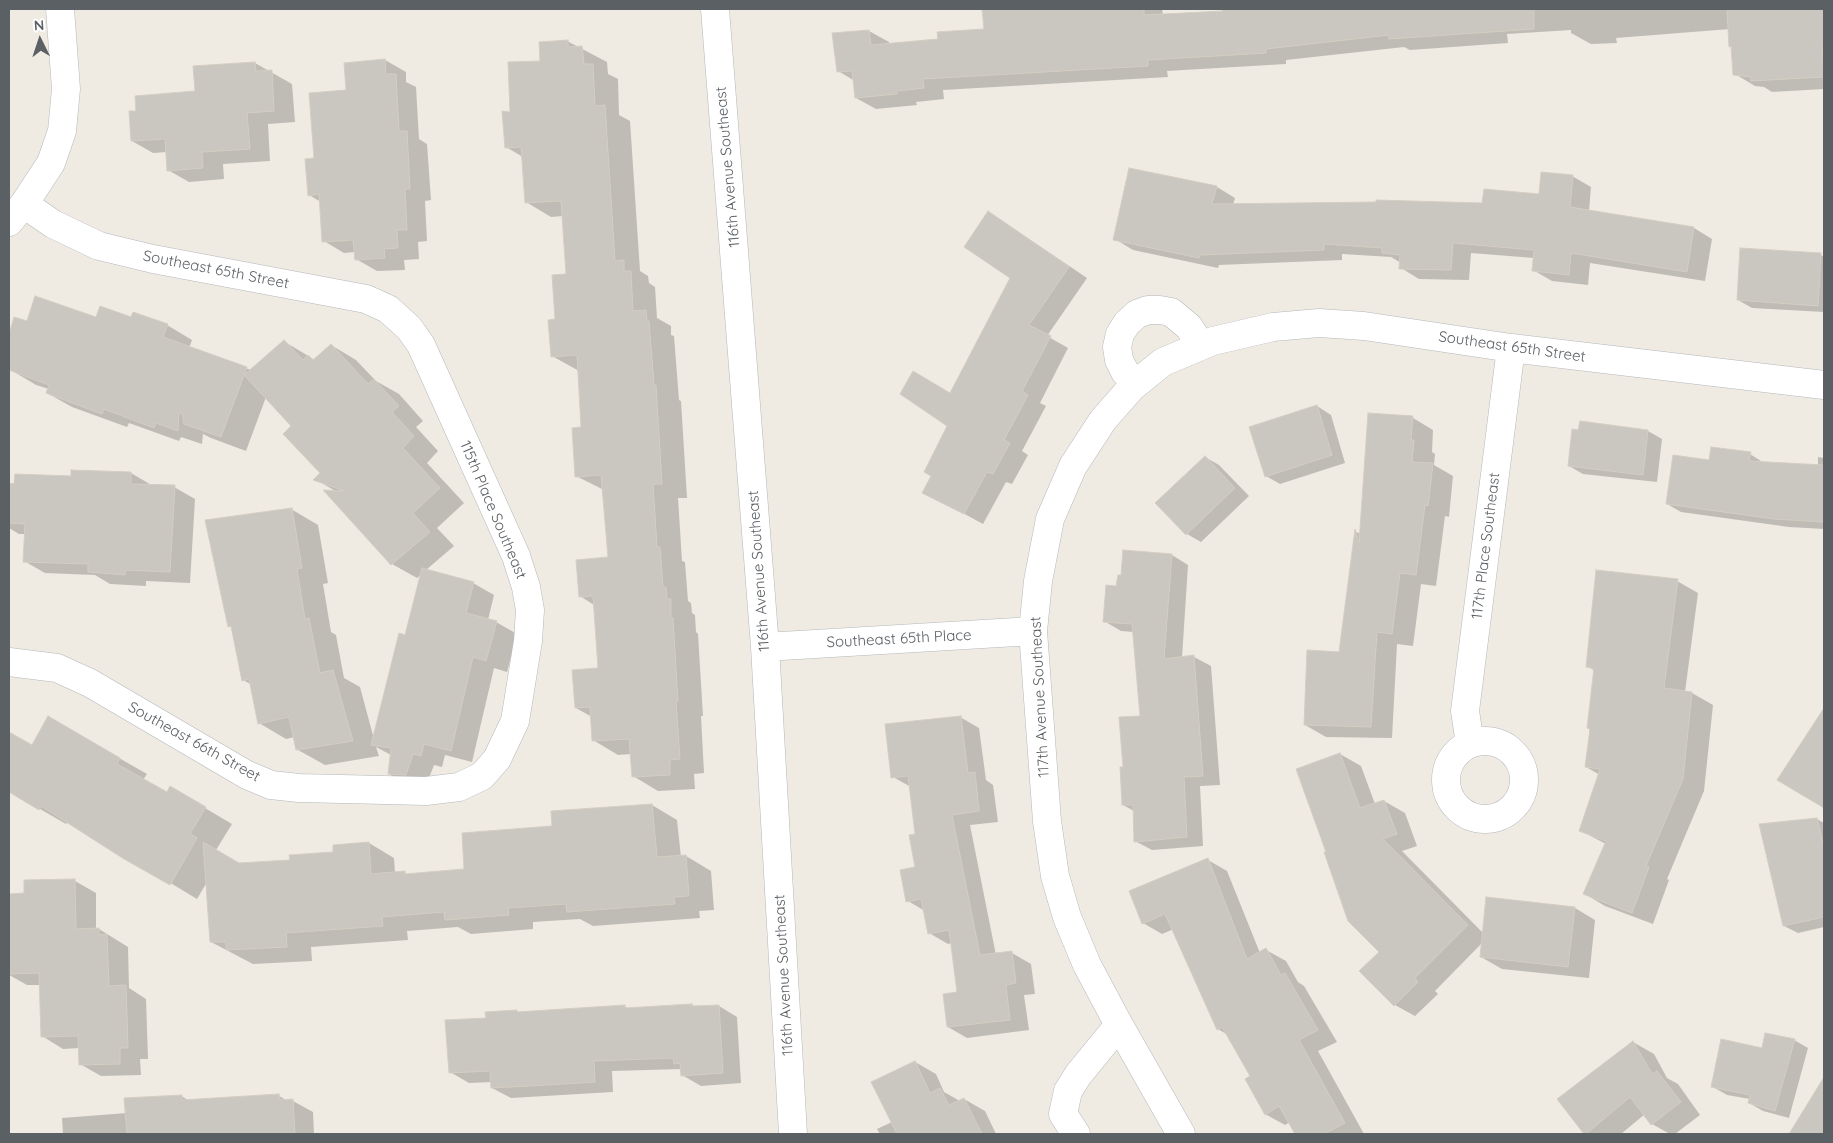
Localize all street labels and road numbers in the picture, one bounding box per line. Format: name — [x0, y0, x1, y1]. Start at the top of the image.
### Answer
street label: 116th Avenue Southeast — [712, 86, 744, 248]
street label: Southeast 65th Street — [141, 247, 291, 293]
street label: Southeast 65th Street — [1437, 328, 1587, 366]
street label: 115th Place Southeast — [456, 438, 530, 582]
street label: 117th Place Southeast — [1468, 472, 1504, 620]
street label: 116th Avenue Southeast — [744, 490, 774, 652]
street label: 117th Avenue Southeast — [1027, 616, 1053, 778]
street label: Southeast 65th Place — [826, 626, 972, 652]
street label: Southeast 66th Street — [125, 698, 263, 786]
street label: 116th Avenue Southeast — [771, 894, 797, 1056]

